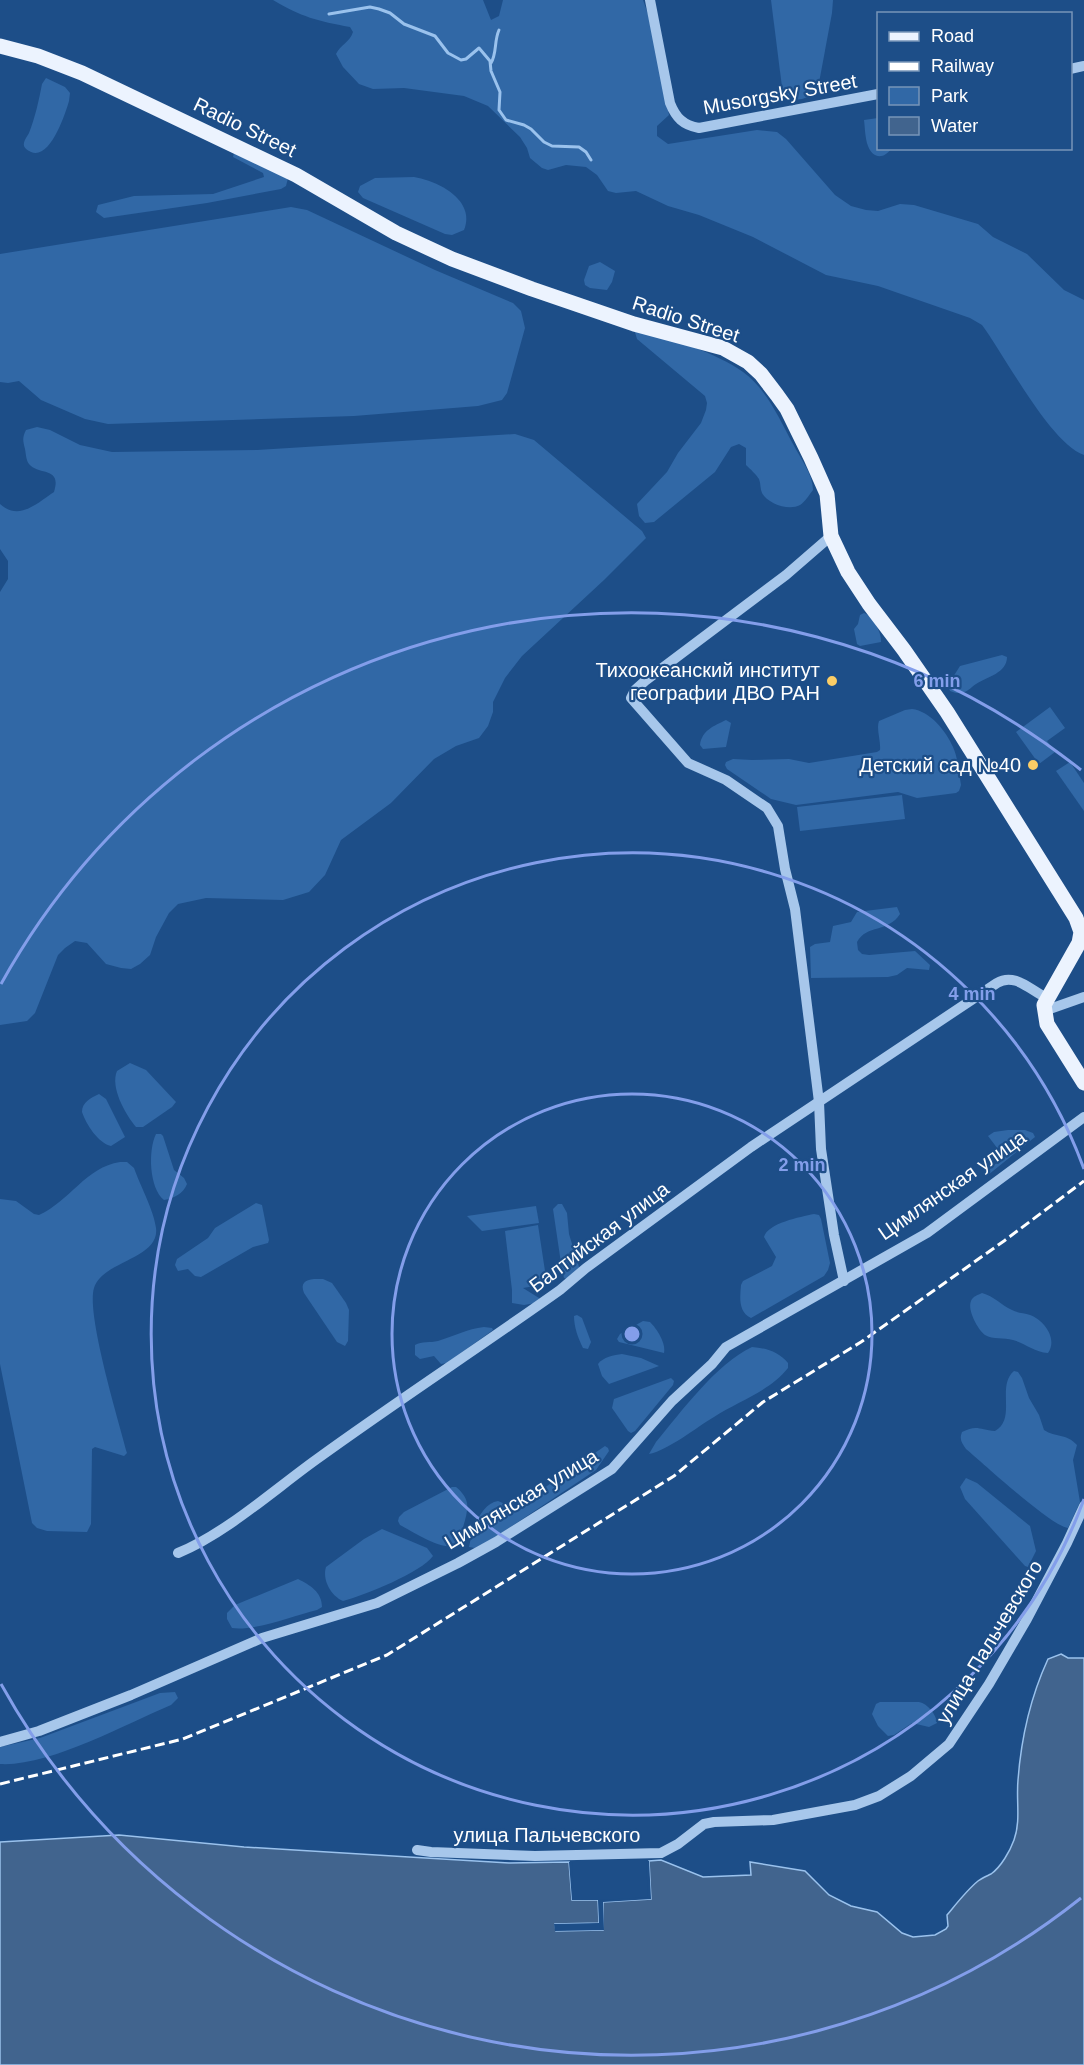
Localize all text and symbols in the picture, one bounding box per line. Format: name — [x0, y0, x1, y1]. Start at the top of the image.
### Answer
legend — [877, 12, 1072, 150]
text: Road — [931, 26, 974, 46]
text: Railway — [931, 56, 994, 76]
street label: Musorgsky Street — [701, 70, 859, 118]
text: Park — [931, 86, 969, 106]
street label: Radio Street — [190, 93, 300, 161]
text: Water — [931, 116, 978, 136]
street label: Radio Street — [630, 291, 743, 347]
place label: Тихоокеанский институт географии ДВО РАН — [595, 659, 820, 704]
text: 6 min — [913, 671, 961, 691]
marker: Тихоокеанский институт географии ДВО РАН — [825, 674, 839, 688]
place label: Детский сад №40 — [859, 754, 1021, 776]
marker: Детский сад №40 — [1026, 758, 1040, 772]
text: 4 min — [948, 984, 996, 1004]
street label: Цимлянская улица — [874, 1125, 1031, 1244]
text: 2 min — [778, 1155, 826, 1175]
street label: Балтийская улица — [525, 1177, 674, 1297]
centre of rings — [622, 1324, 642, 1344]
street label: Цимлянская улица — [440, 1444, 602, 1553]
street label: улица Пальчевского — [931, 1556, 1047, 1728]
street label: улица Пальчевского — [454, 1824, 640, 1846]

